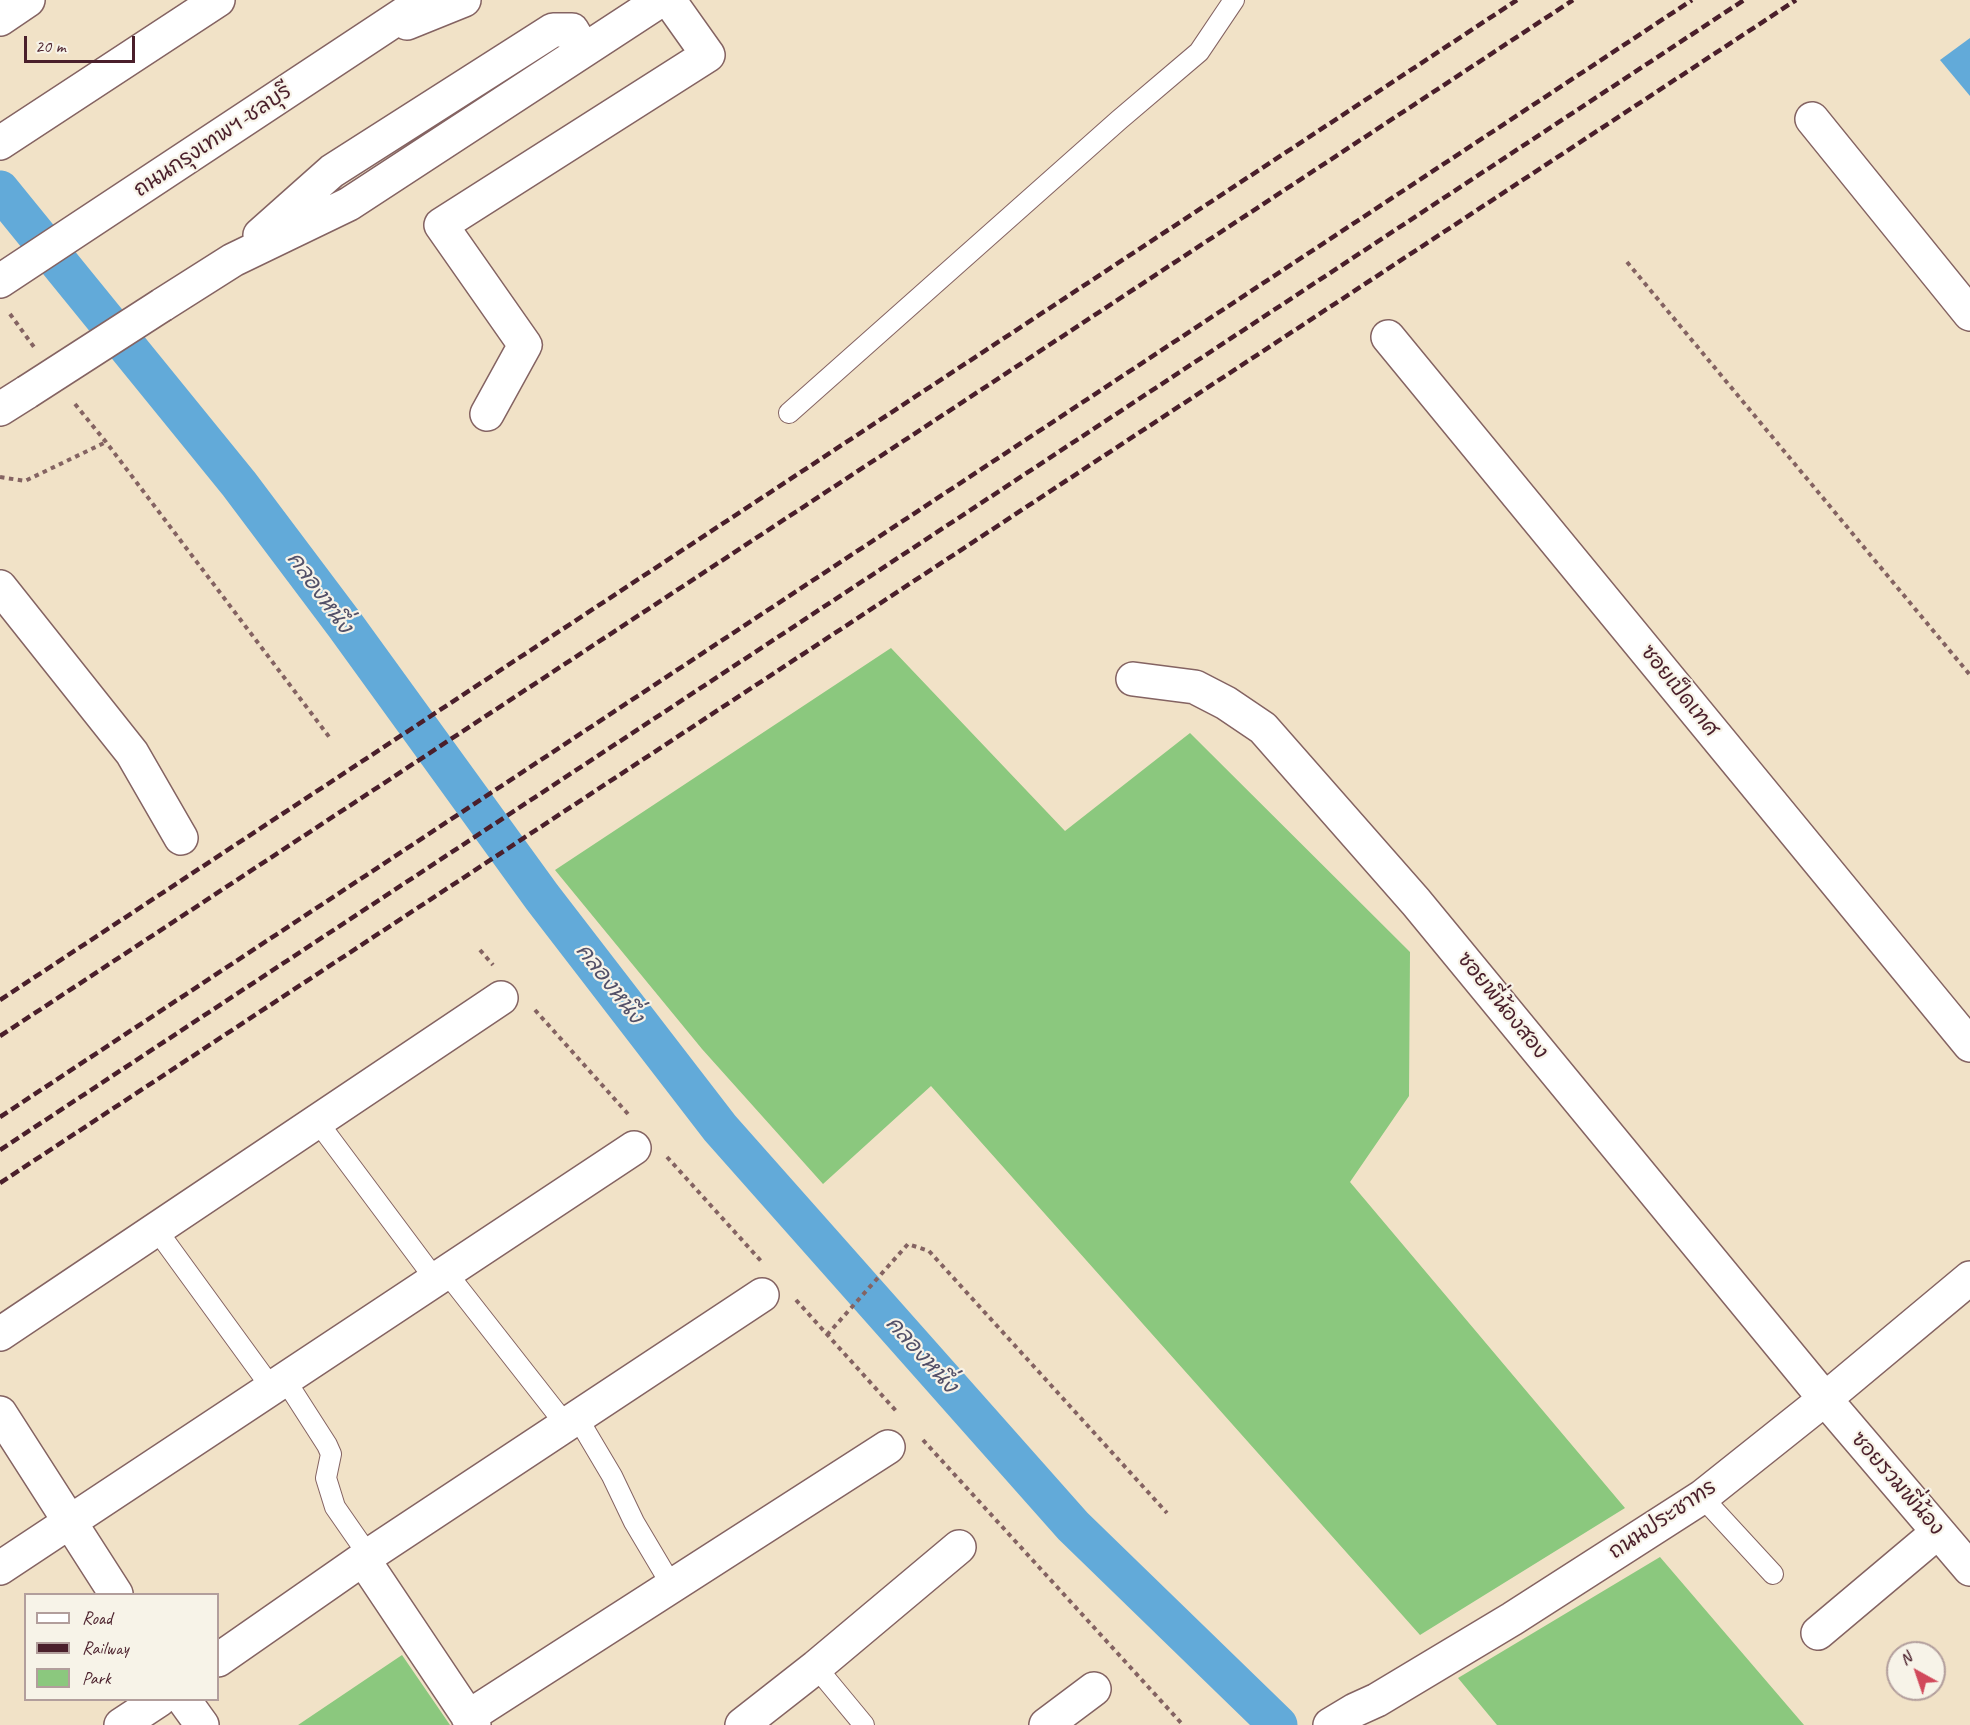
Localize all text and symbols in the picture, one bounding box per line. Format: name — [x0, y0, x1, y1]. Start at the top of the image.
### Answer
scale bar — [27, 24, 138, 62]
text: 20 m — [35, 35, 66, 57]
street label: ถนนกรุงเทพฯ-ชลบุรี — [129, 79, 297, 203]
water label: คลองหนึ่ง — [281, 547, 357, 639]
street label: ซอยเป็ดเทศ — [1635, 640, 1723, 742]
water label: คลองหนึ่ง — [570, 939, 648, 1029]
street label: ซอยพี่น้องสอง — [1451, 947, 1553, 1065]
water label: คลองหนึ่ง — [880, 1311, 962, 1399]
street label: ซอยรวมพี่น้อง — [1845, 1427, 1949, 1541]
street label: ถนนประชาทร — [1604, 1475, 1722, 1565]
legend — [24, 1593, 219, 1701]
text: Road — [82, 1607, 112, 1629]
text: Railway — [82, 1637, 129, 1659]
north arrow — [1886, 1641, 1946, 1701]
text: N — [1895, 1648, 1916, 1670]
text: Park — [82, 1667, 111, 1689]

